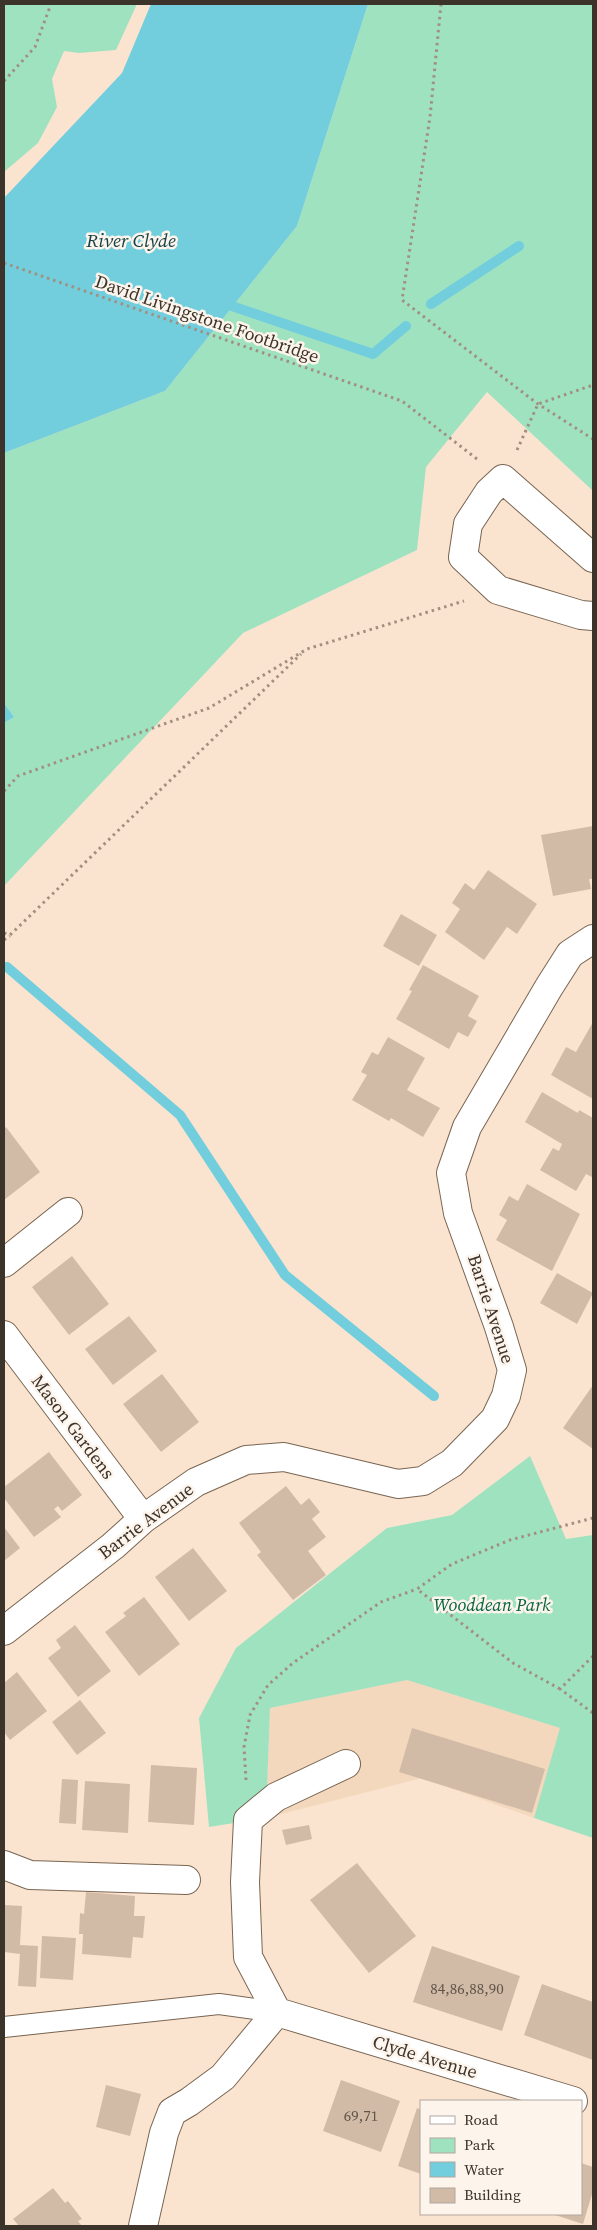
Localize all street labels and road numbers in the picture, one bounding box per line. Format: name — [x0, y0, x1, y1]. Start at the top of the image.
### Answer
street label: David Livingstone Footbridge — [92, 268, 323, 369]
street label: Barrie Avenue — [462, 1251, 521, 1367]
street label: Mason Gardens — [26, 1369, 121, 1484]
street label: Barrie Avenue — [93, 1476, 199, 1565]
street label: Clyde Avenue — [370, 2029, 480, 2084]

